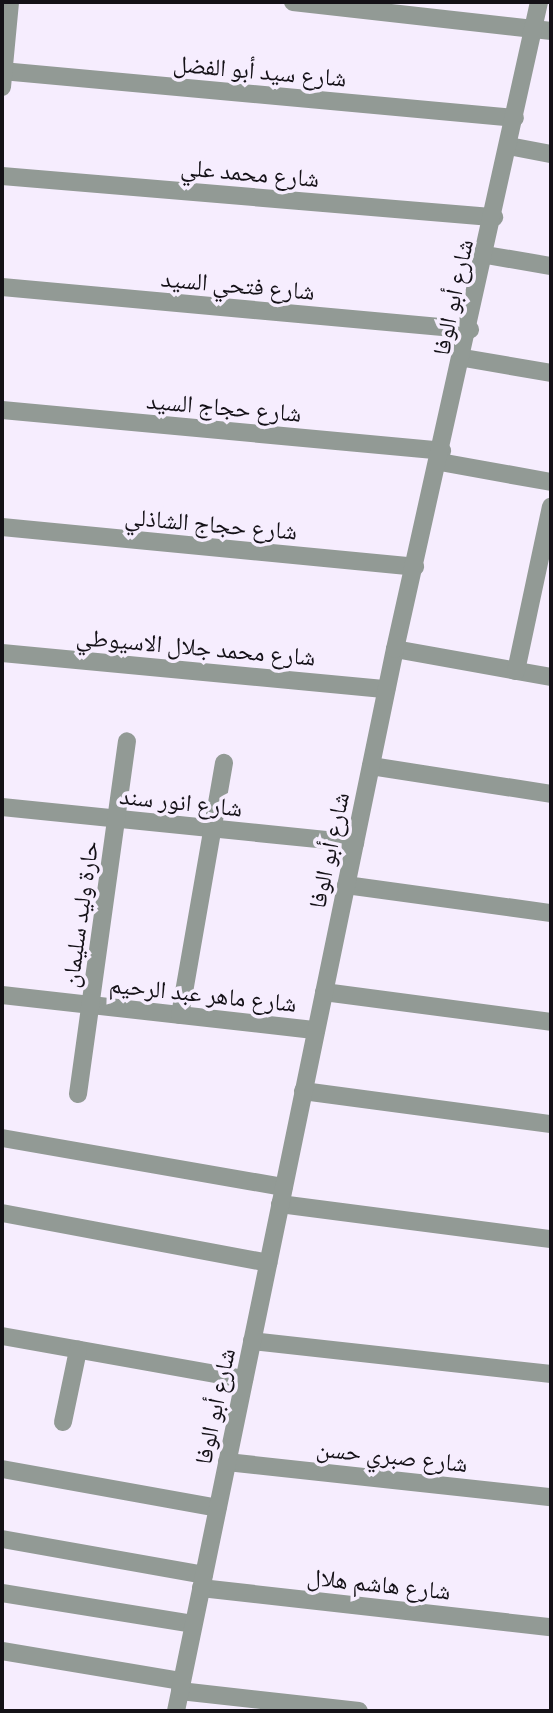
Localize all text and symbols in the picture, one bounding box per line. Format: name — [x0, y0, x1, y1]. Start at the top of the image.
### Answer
street label: شارع سيد أبو الفضل — [172, 48, 348, 92]
street label: شارع محمد علي — [179, 152, 321, 192]
street label: شارع أبو الوفا — [426, 236, 478, 358]
street label: شارع فتحي السيد — [160, 263, 316, 305]
street label: شارع حجاج السيد — [145, 385, 303, 427]
street label: شارع حجاج الشاذلي — [123, 501, 299, 545]
street label: شارع محمد جلال الاسيوطي — [75, 621, 317, 671]
street label: شارع انور سند — [118, 780, 244, 822]
street label: شارع أبو الوفا — [302, 789, 354, 911]
street label: حارة وليد سليمان — [54, 839, 104, 989]
street label: شارع ماهر عبد الرحيم — [108, 969, 298, 1017]
street label: شارع أبو الوفا — [188, 1345, 240, 1467]
street label: شارع صبري حسن — [315, 1433, 469, 1477]
street label: شارع هاشم هلال — [306, 1561, 452, 1605]

